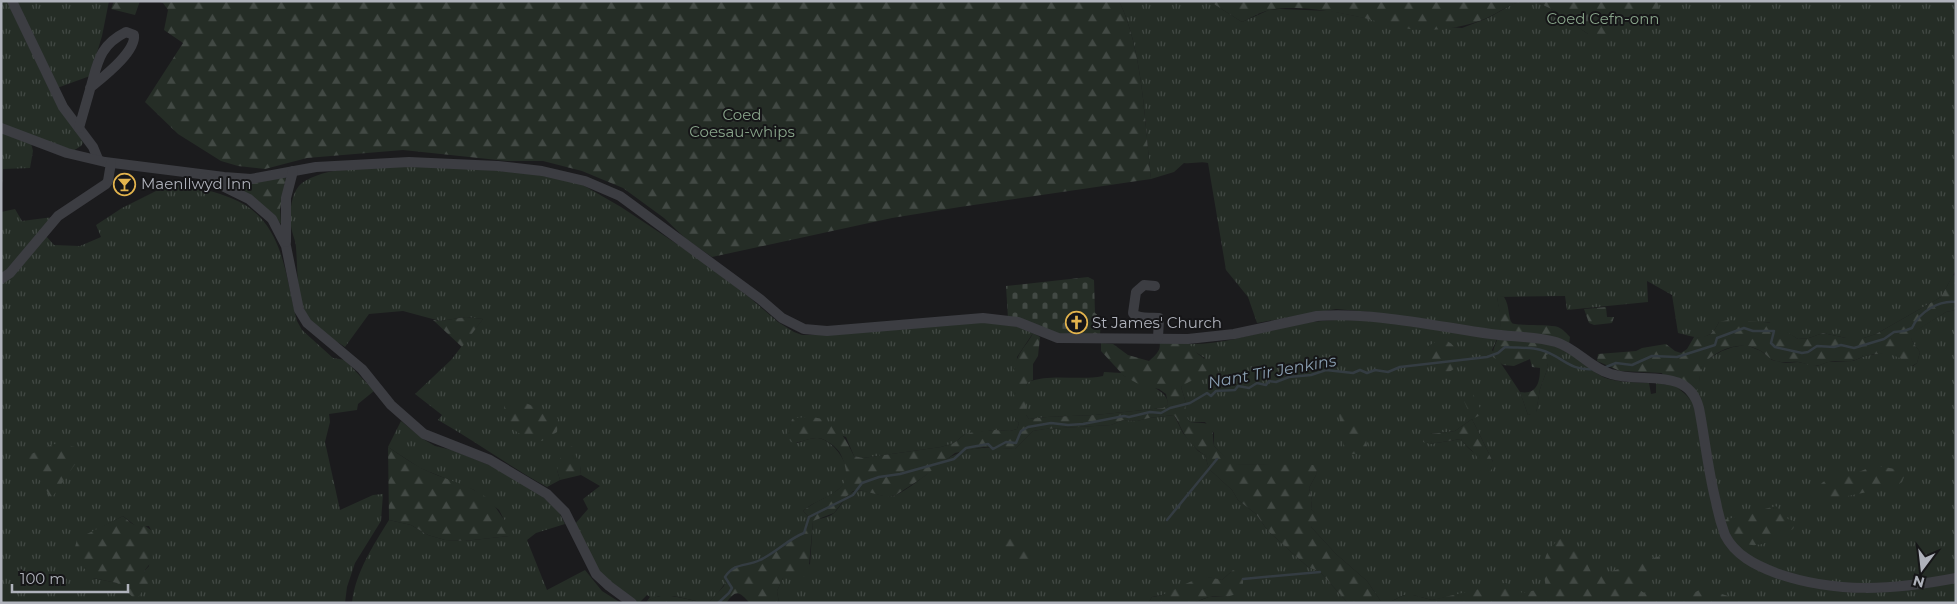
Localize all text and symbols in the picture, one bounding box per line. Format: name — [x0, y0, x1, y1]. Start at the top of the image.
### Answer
park label: Coed Cefn-onn — [1546, 9, 1660, 28]
park label: Coed Coesau-whips — [689, 105, 795, 141]
bar icon: Maenllwyd Inn — [113, 172, 137, 196]
place label: Maenllwyd Inn — [141, 174, 251, 193]
church icon: St James' Church — [1064, 311, 1088, 335]
place label: St James' Church — [1092, 313, 1222, 332]
water label: Nant Tir Jenkins — [1206, 351, 1338, 392]
north arrow — [1897, 544, 1947, 594]
scale bar — [12, 562, 129, 594]
text: 100 m — [20, 569, 65, 588]
text: N — [1911, 571, 1926, 592]

